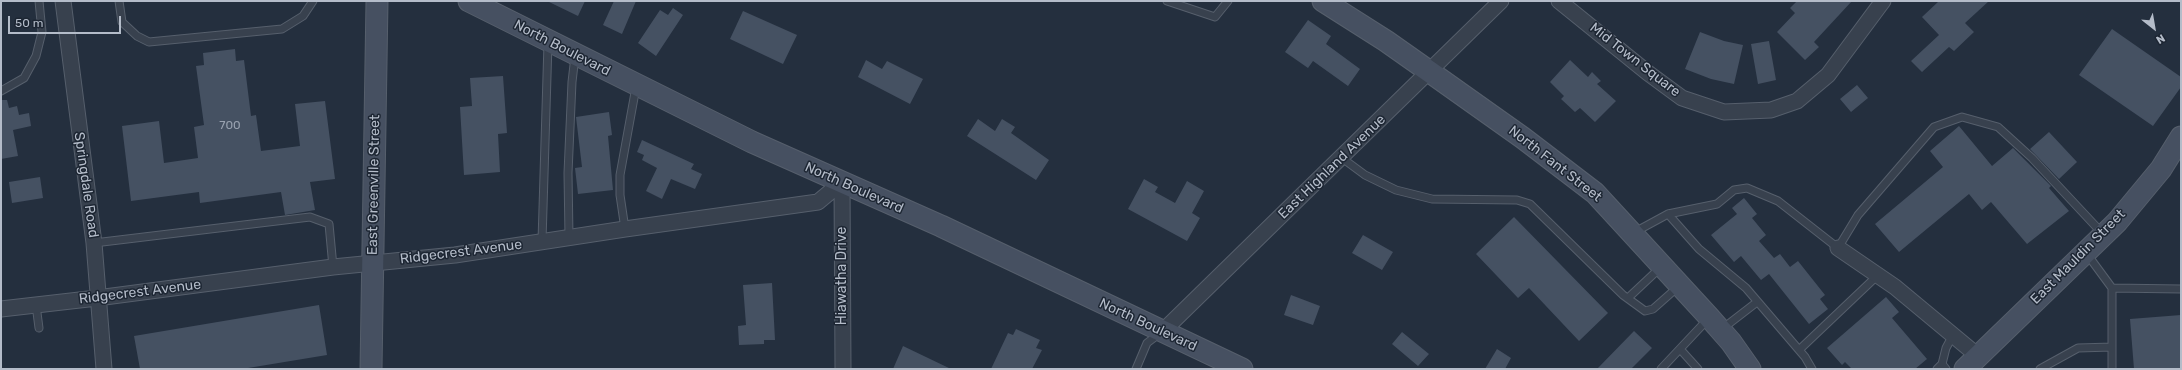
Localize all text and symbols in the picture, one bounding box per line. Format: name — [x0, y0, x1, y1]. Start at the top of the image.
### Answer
scale bar — [10, 8, 123, 34]
north arrow — [2134, 8, 2174, 48]
text: 50 m — [15, 16, 43, 30]
street label: North Boulevard — [511, 16, 613, 80]
street label: Mid Town Square — [1586, 19, 1684, 101]
text: N — [2154, 31, 2167, 46]
street label: East Highland Avenue — [1275, 111, 1389, 223]
street label: East Greenville Street — [364, 115, 384, 255]
house number: 700 — [219, 119, 241, 133]
street label: North Fant Street — [1505, 122, 1605, 206]
street label: Springdale Road — [70, 131, 102, 239]
street label: North Boulevard — [802, 159, 906, 217]
street label: East Mauldin Street — [2027, 206, 2129, 308]
street label: Hiawatha Drive — [834, 227, 850, 325]
street label: Ridgecrest Avenue — [399, 236, 523, 268]
street label: Ridgecrest Avenue — [78, 276, 202, 308]
street label: North Boulevard — [1096, 295, 1200, 355]

